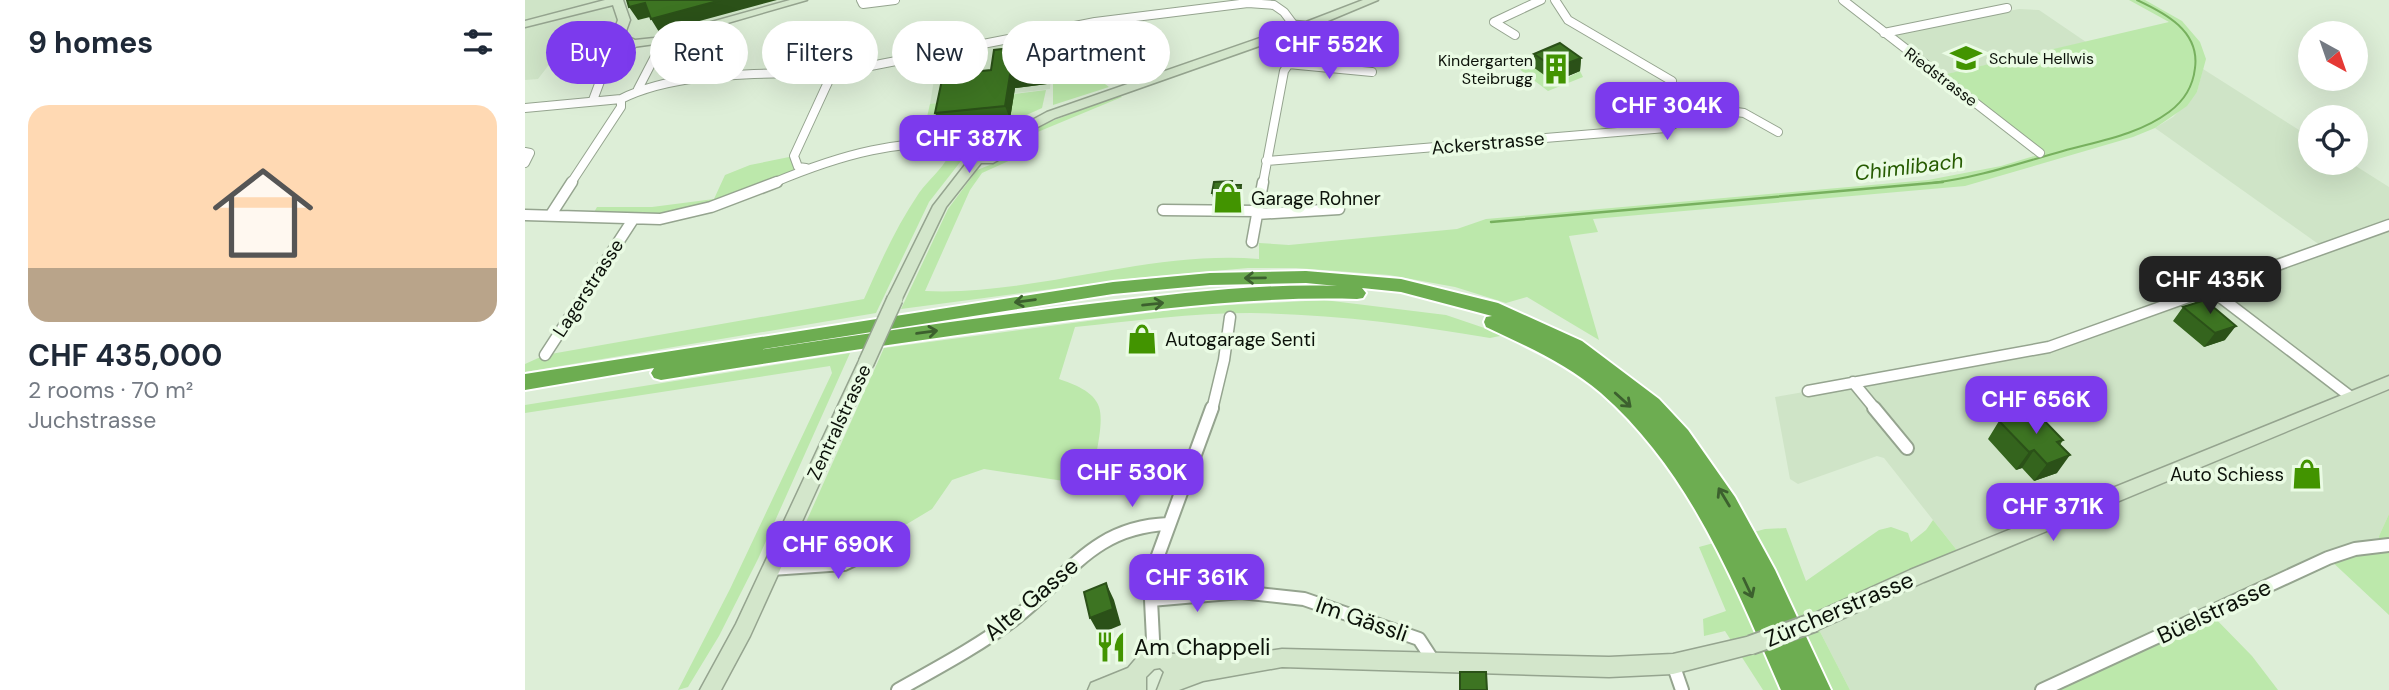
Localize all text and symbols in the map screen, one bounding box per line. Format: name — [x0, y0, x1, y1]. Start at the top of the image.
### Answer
chip: Buy — [546, 21, 636, 84]
chip: Rent — [650, 21, 748, 84]
chip: Filters — [762, 21, 878, 84]
chip: New — [892, 21, 988, 84]
chip: Apartment — [1002, 21, 1170, 84]
north arrow — [2298, 21, 2368, 91]
map controls — [2298, 21, 2368, 175]
pin: CHF 552K — [1257, 22, 1401, 81]
text: 9 homes — [28, 23, 153, 62]
icon: filters — [459, 23, 497, 61]
text: CHF 552K — [1275, 29, 1383, 59]
school or university icon: Schule Hellwis — [1949, 41, 1983, 75]
street label: Riedstrasse — [1900, 43, 1982, 111]
place label: Schule Hellwis — [1989, 48, 2094, 69]
place label: Kindergarten Steibrugg — [1438, 50, 1533, 89]
building icon: Kindergarten Steibrugg — [1539, 52, 1573, 86]
pin: CHF 304K — [1595, 82, 1739, 142]
text: CHF 304K — [1611, 90, 1723, 120]
button: locate — [2298, 105, 2368, 175]
pin: CHF 387K — [897, 116, 1041, 175]
text: CHF 387K — [915, 123, 1023, 153]
street label: Ackerstrasse — [1430, 126, 1546, 160]
water label: Chimlibach — [1853, 146, 1965, 188]
icon: home — [200, 150, 326, 276]
shop icon: Garage Rohner — [1211, 181, 1245, 215]
place label: Garage Rohner — [1251, 186, 1381, 211]
street label: Lagerstrasse — [547, 234, 629, 342]
pin: CHF 435K — [2138, 256, 2282, 316]
text: CHF 435K — [2155, 264, 2265, 294]
one-way arrow — [1244, 271, 1267, 284]
one-way arrow — [1014, 295, 1037, 308]
one-way arrow — [1141, 297, 1164, 310]
shop icon: Autogarage Senti — [1125, 322, 1159, 356]
one-way arrow — [915, 325, 938, 338]
place label: Autogarage Senti — [1165, 327, 1315, 352]
text: CHF 435,000 — [28, 336, 222, 375]
street label: Zentralstrasse — [801, 360, 877, 484]
text: 2 rooms · 70 m² — [28, 375, 193, 405]
pin: CHF 656K — [1964, 376, 2108, 436]
text: CHF 656K — [1981, 384, 2091, 414]
one-way arrow — [1614, 392, 1631, 409]
text: Juchstrasse — [28, 405, 156, 435]
pin: CHF 530K — [1060, 449, 1204, 509]
text: CHF 530K — [1077, 457, 1187, 487]
shop icon: Auto Schiess — [2290, 457, 2324, 491]
place label: Auto Schiess — [2170, 462, 2284, 487]
pin: CHF 371K — [1981, 484, 2125, 543]
one-way arrow — [1716, 487, 1730, 507]
text: CHF 371K — [2002, 491, 2104, 521]
pin: CHF 690K — [766, 522, 910, 581]
text: CHF 690K — [782, 529, 894, 559]
street label: Alte Gasse — [978, 551, 1084, 647]
pin: CHF 361K — [1125, 554, 1269, 614]
text: CHF 361K — [1145, 562, 1249, 592]
street label: Zürcherstrasse — [1760, 564, 1918, 654]
street label: Büelstrasse — [2152, 572, 2276, 650]
one-way arrow — [1742, 577, 1755, 599]
street label: Im Gässli — [1312, 589, 1412, 649]
restaurant icon: Am Chappeli — [1094, 630, 1128, 664]
place label: Am Chappeli — [1134, 632, 1271, 662]

